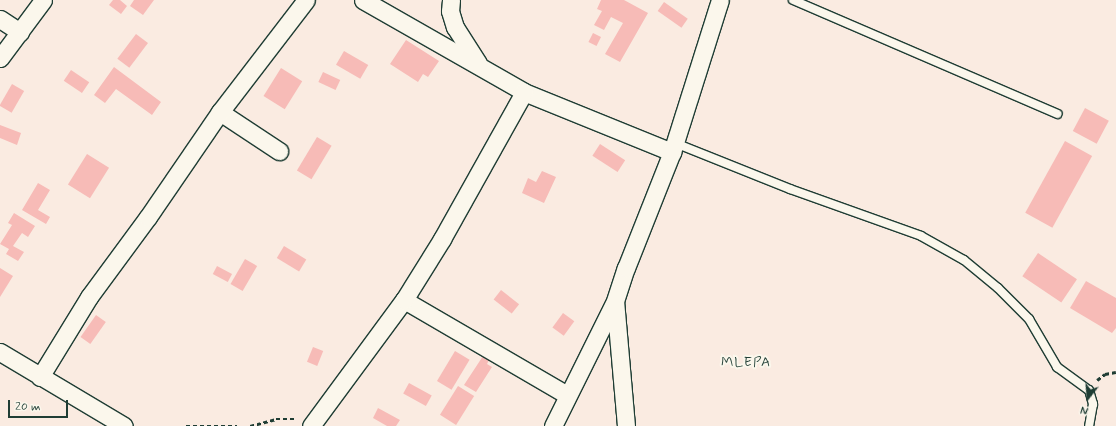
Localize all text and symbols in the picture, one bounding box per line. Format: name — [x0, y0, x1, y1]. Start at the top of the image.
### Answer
district label: MLEPA — [721, 354, 771, 370]
north arrow — [1068, 378, 1108, 418]
scale bar — [10, 392, 70, 418]
text: 20 m — [15, 399, 41, 415]
text: N — [1079, 402, 1090, 417]

